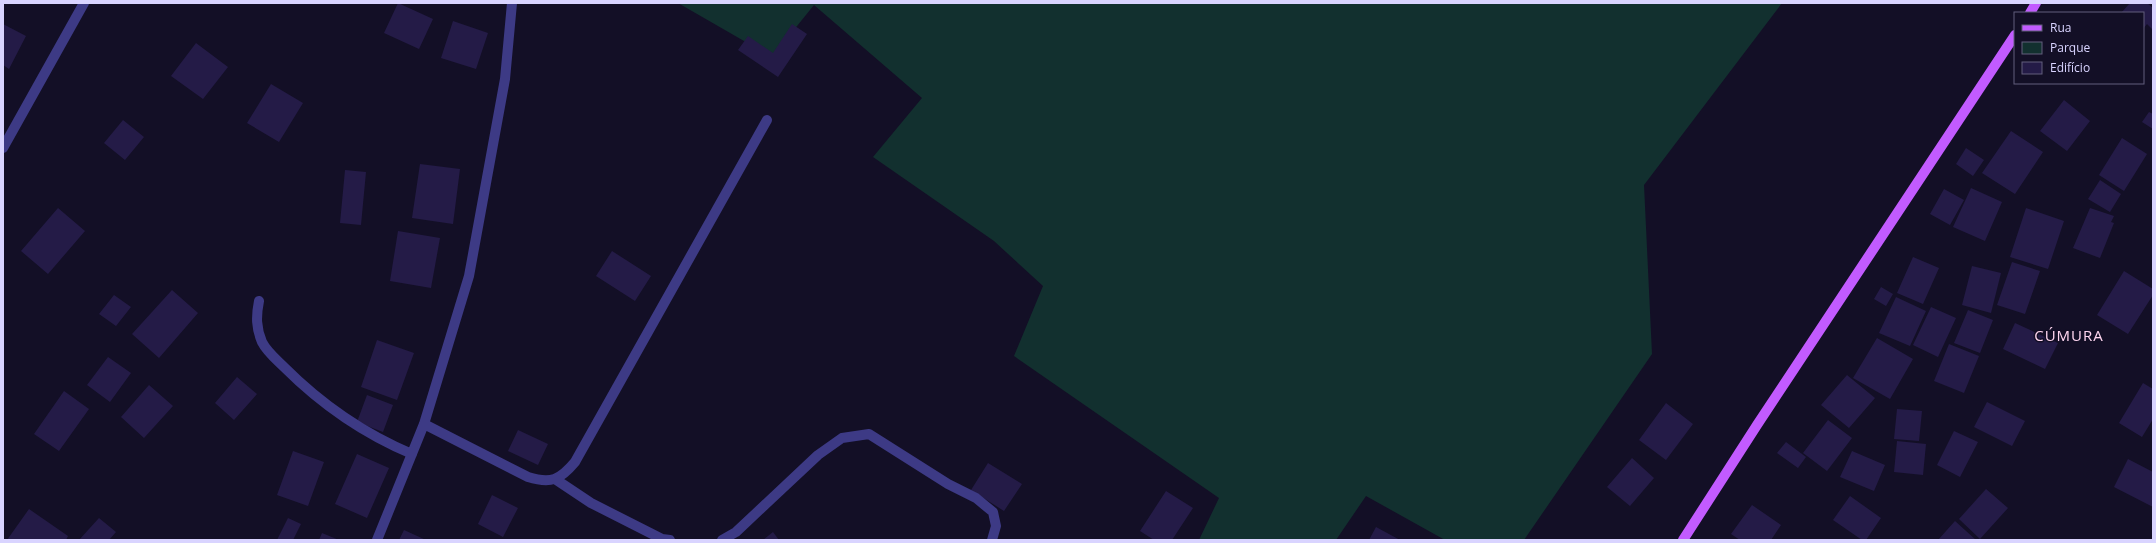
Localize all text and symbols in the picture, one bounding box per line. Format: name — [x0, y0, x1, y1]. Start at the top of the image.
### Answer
legend — [2014, 12, 2144, 84]
text: Rua — [2050, 19, 2071, 36]
text: Parque — [2050, 39, 2090, 56]
text: Edifício — [2050, 59, 2090, 76]
district label: CÚMURA — [2034, 325, 2104, 345]

